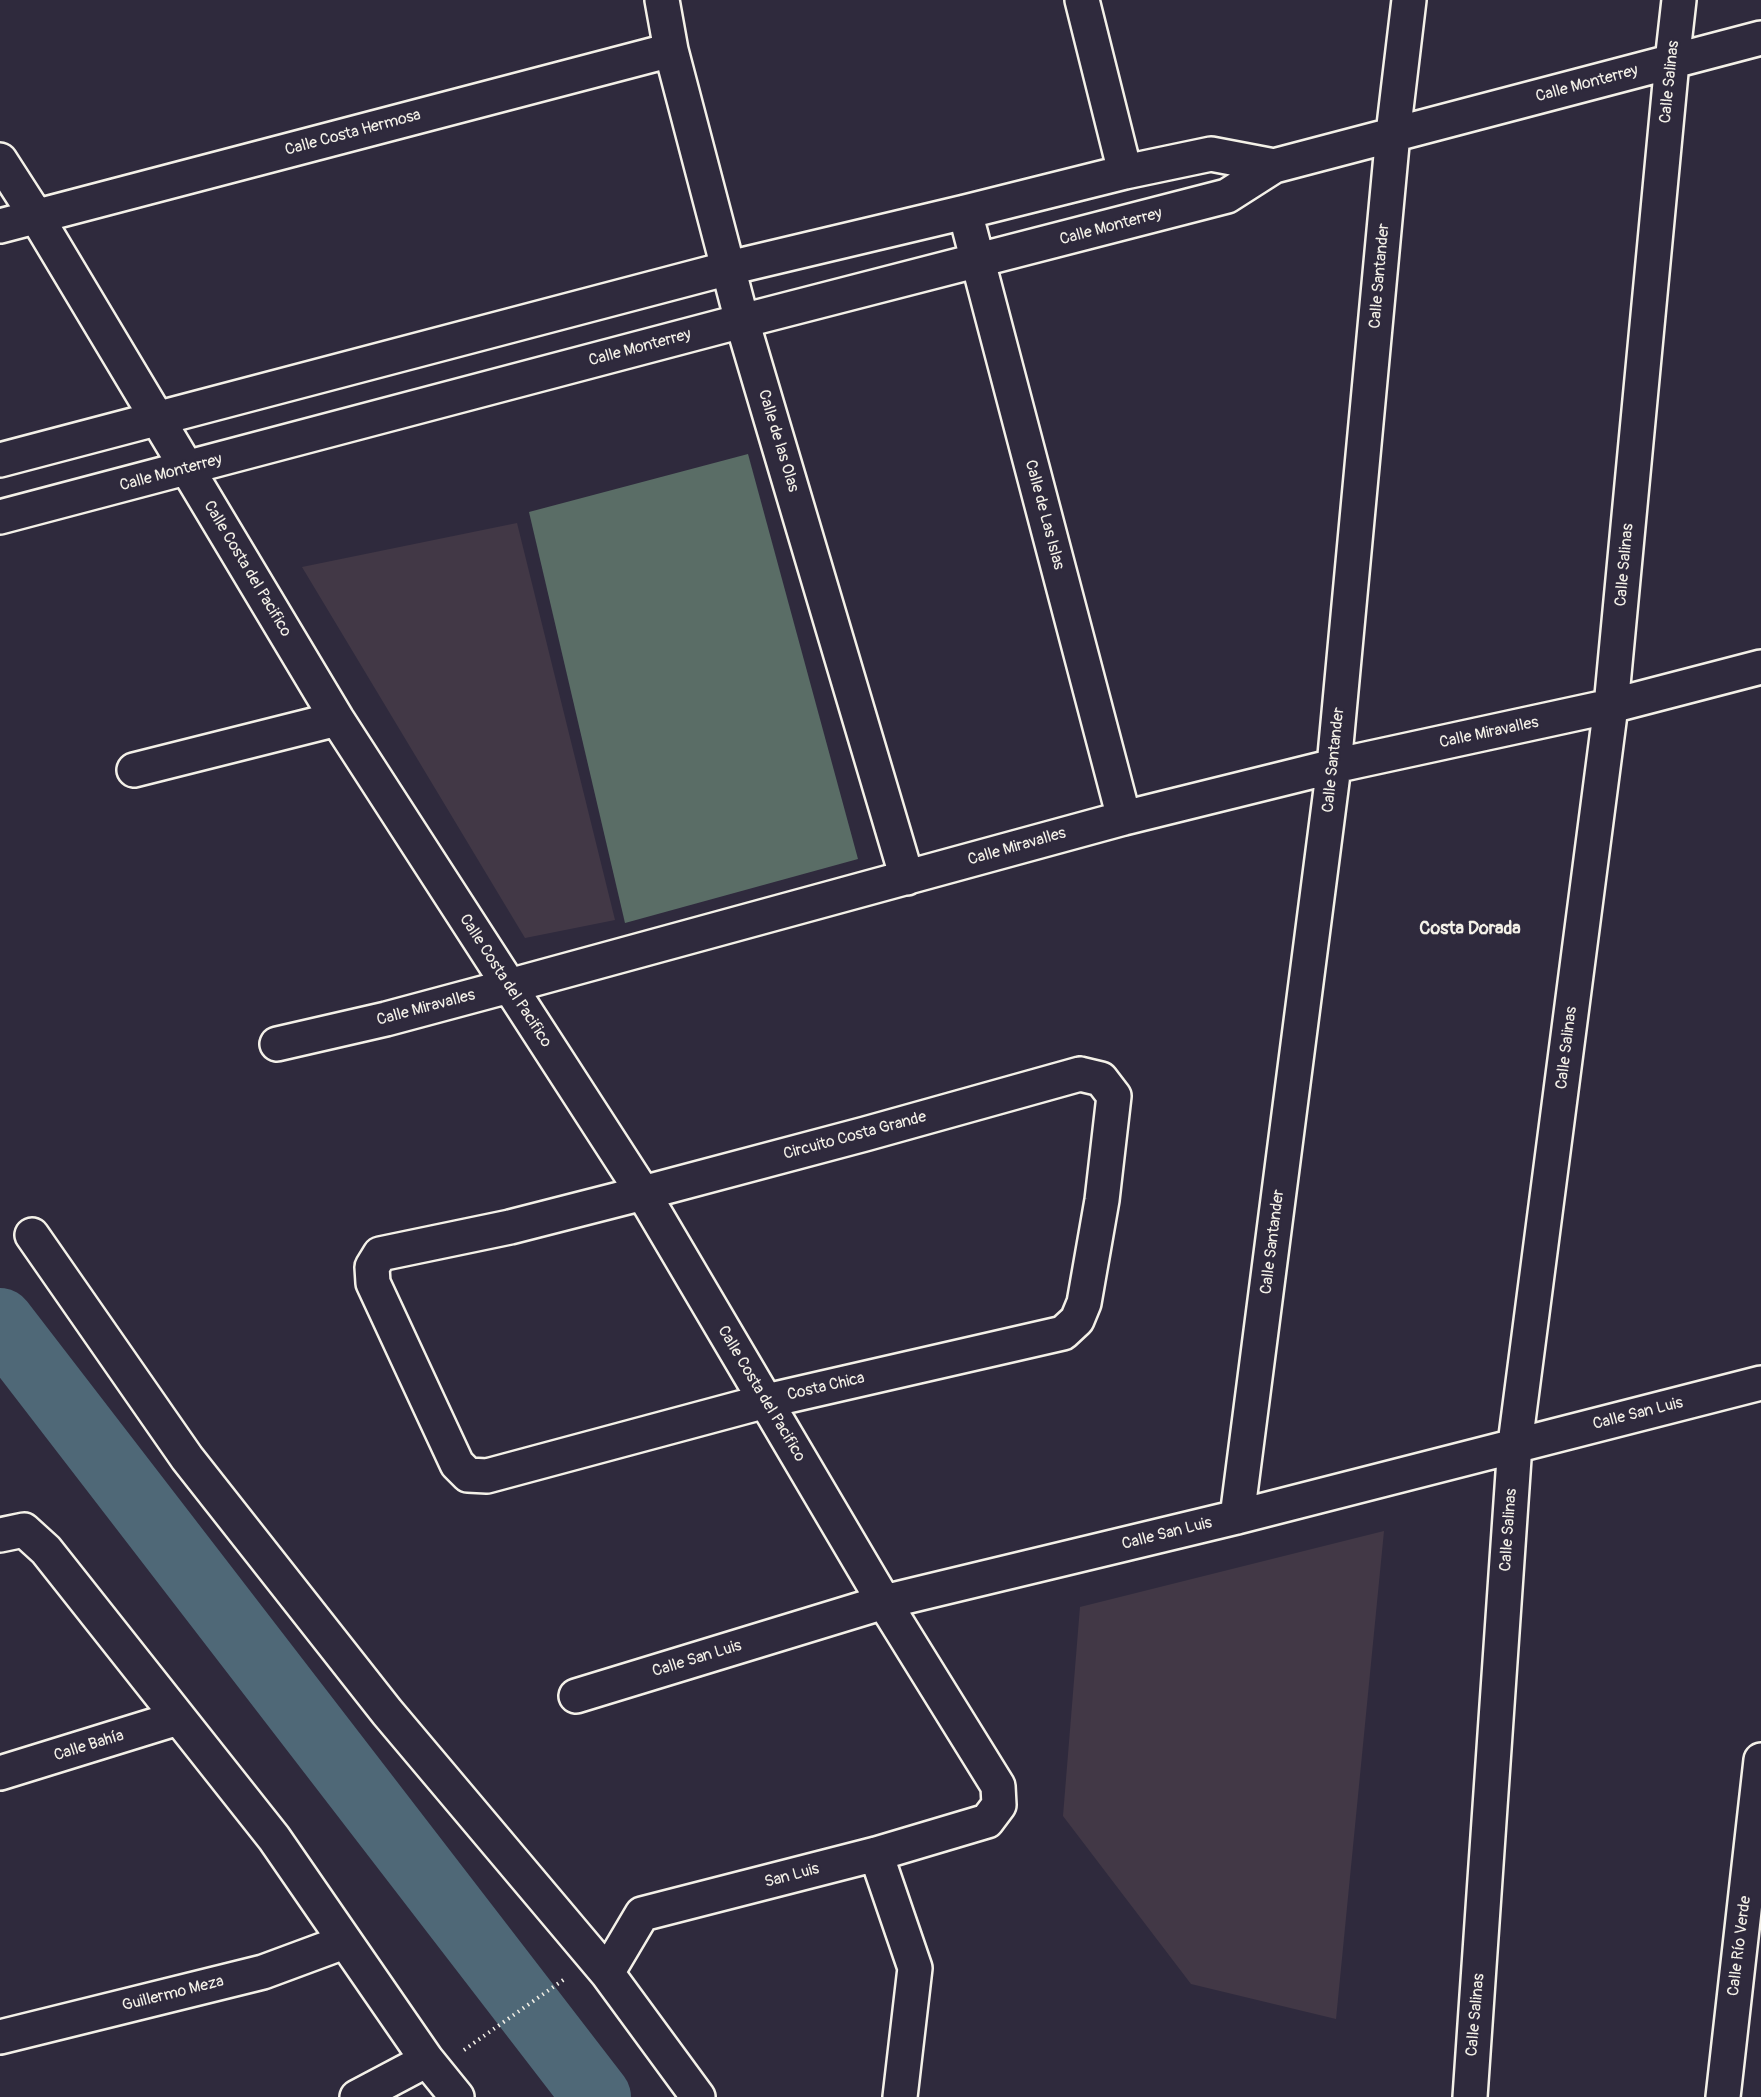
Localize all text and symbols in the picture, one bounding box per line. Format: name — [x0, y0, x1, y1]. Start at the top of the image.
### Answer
street label: Calle Salinas — [1656, 40, 1684, 124]
street label: Calle Monterrey — [1534, 61, 1640, 107]
street label: Calle Costa Hermosa — [283, 106, 423, 160]
street label: Calle Monterrey — [1058, 204, 1164, 250]
street label: Calle Santander — [1366, 223, 1394, 329]
street label: Calle Monterrey — [587, 325, 693, 371]
street label: Calle de las Olas — [753, 387, 803, 495]
street label: Calle Monterrey — [118, 450, 224, 496]
street label: Calle de Las Islas — [1020, 458, 1068, 572]
street label: Calle Costa del Pacifico — [199, 498, 295, 640]
street label: Calle Salinas — [1612, 523, 1638, 607]
street label: Calle Santander — [1319, 707, 1349, 813]
street label: Calle Miravalles — [1438, 713, 1540, 753]
street label: Calle Miravalles — [966, 824, 1068, 870]
street label: Calle Costa del Pacifico — [455, 911, 555, 1051]
district label: Costa Dorada — [1419, 918, 1521, 940]
street label: Calle Miravalles — [375, 986, 477, 1030]
street label: Calle Salinas — [1552, 1006, 1582, 1090]
street label: Circuito Costa Grande — [781, 1108, 929, 1164]
street label: Calle Santander — [1257, 1188, 1289, 1296]
street label: Calle Costa del Pacifico — [713, 1323, 809, 1465]
street label: Costa Chica — [785, 1369, 867, 1405]
street label: Calle San Luis — [1591, 1394, 1685, 1434]
street label: Calle Salinas — [1497, 1488, 1521, 1572]
street label: Calle San Luis — [1120, 1514, 1214, 1554]
street label: Calle San Luis — [650, 1636, 744, 1682]
street label: Calle Bahía — [52, 1726, 126, 1766]
street label: San Luis — [763, 1859, 821, 1893]
street label: Calle Río Verde — [1724, 1895, 1756, 1997]
street label: Guillermo Meza — [120, 1972, 226, 2016]
street label: Calle Salinas — [1463, 1973, 1489, 2057]

